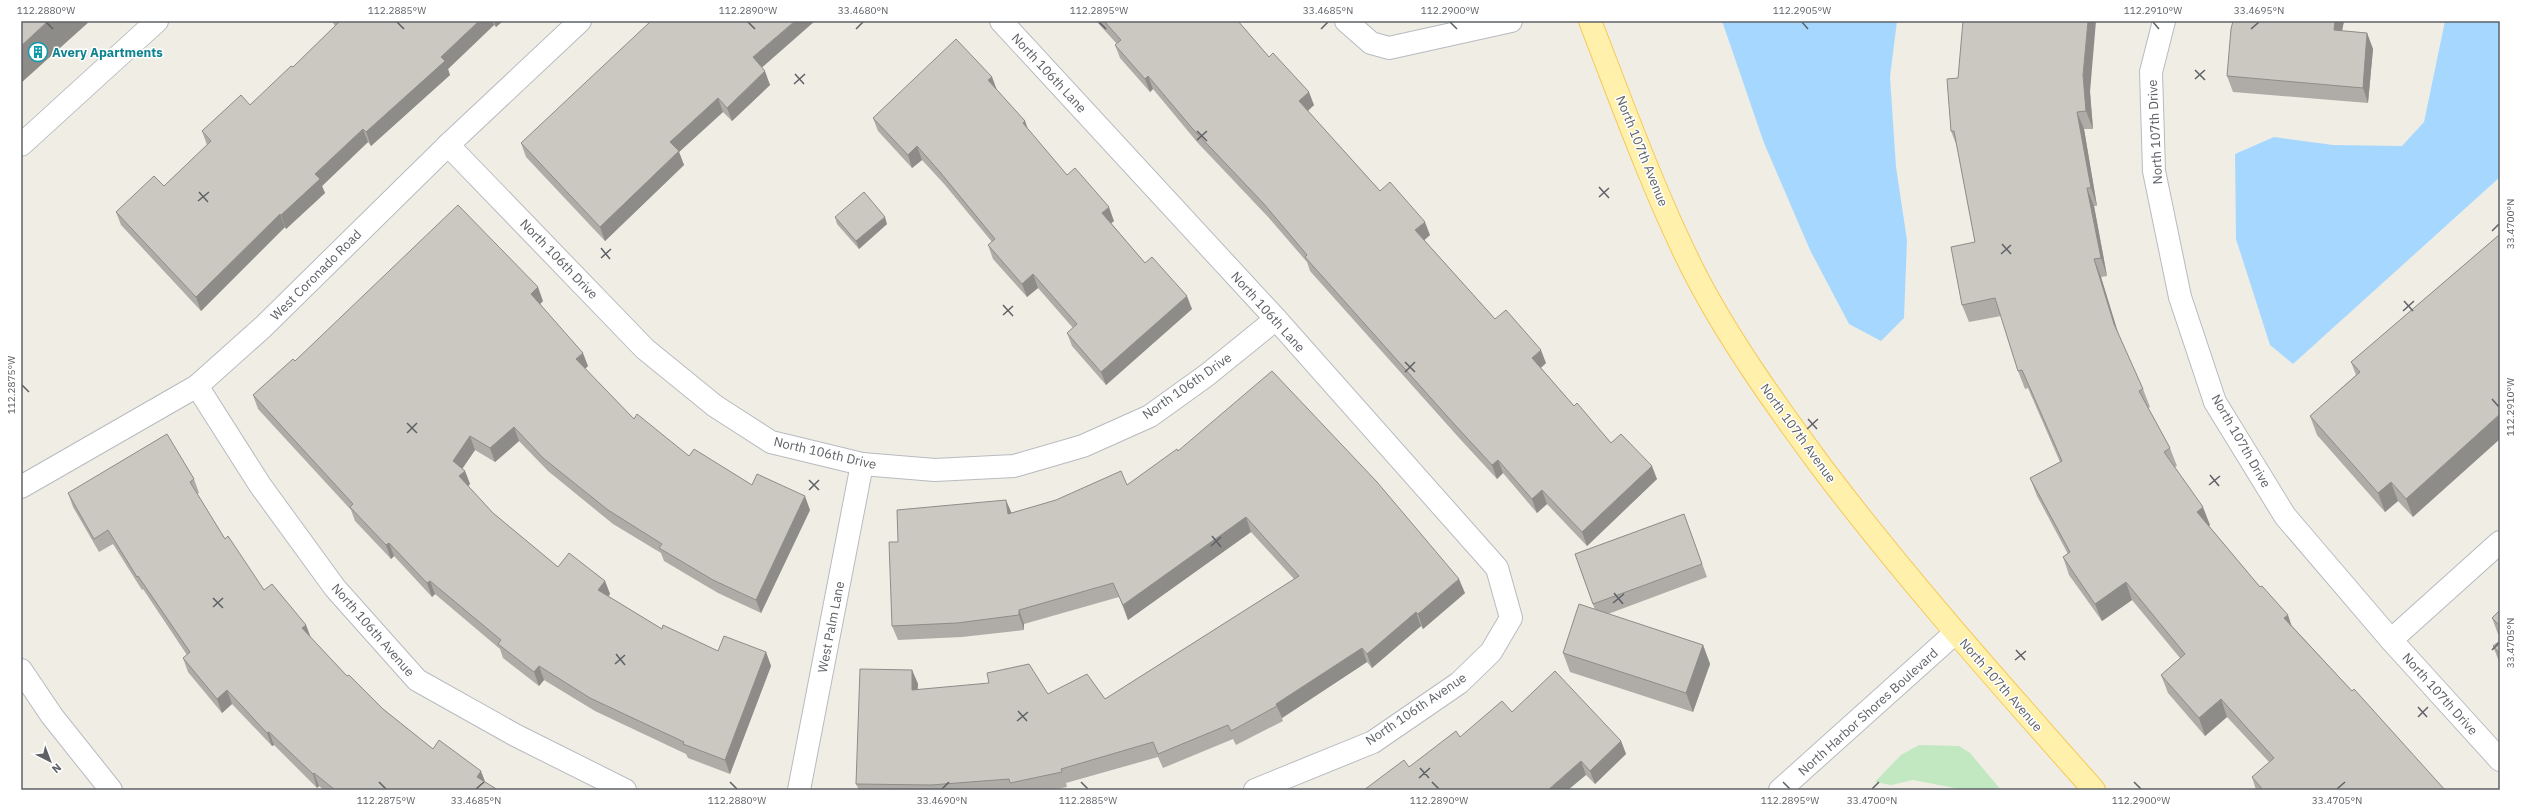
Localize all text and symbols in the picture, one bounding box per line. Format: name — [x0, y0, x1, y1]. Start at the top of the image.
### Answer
text: 112.2880°W — [17, 4, 75, 17]
text: 112.2885°W — [368, 4, 426, 17]
text: 112.2890°W — [719, 4, 777, 17]
text: 33.4680°N — [838, 4, 888, 17]
text: 112.2895°W — [1070, 4, 1128, 17]
text: 33.4685°N — [1303, 4, 1353, 17]
text: 112.2900°W — [1421, 4, 1479, 17]
text: 112.2905°W — [1773, 4, 1831, 17]
text: 112.2910°W — [2124, 4, 2182, 17]
text: 33.4695°N — [2234, 4, 2284, 17]
street label: North 106th Lane — [1008, 30, 1090, 116]
building icon: Avery Apartments — [27, 41, 49, 63]
place label: Avery Apartments — [52, 44, 163, 61]
street label: North 107th Drive — [2144, 79, 2166, 185]
street label: North 107th Avenue — [1612, 93, 1672, 209]
text: 33.4700°N — [2504, 199, 2517, 249]
street label: North 106th Drive — [516, 215, 602, 303]
street label: West Coronado Road — [267, 226, 365, 324]
street label: North 106th Lane — [1227, 268, 1309, 356]
street label: North 106th Drive — [1139, 349, 1235, 423]
text: 112.2875°W — [5, 356, 18, 414]
text: 112.2910°W — [2504, 378, 2517, 436]
street label: North 107th Avenue — [1756, 380, 1840, 486]
street label: North 107th Drive — [2207, 391, 2275, 491]
street label: North 106th Drive — [772, 433, 878, 473]
street label: North 106th Avenue — [328, 580, 418, 680]
street label: West Palm Lane — [814, 580, 848, 674]
text: 33.4705°N — [2504, 618, 2517, 668]
street label: North 107th Avenue — [1956, 635, 2046, 735]
street label: North Harbor Shores Boulevard — [1794, 645, 1942, 779]
street label: North 107th Drive — [2399, 649, 2481, 739]
street label: North 106th Avenue — [1362, 669, 1470, 749]
north arrow — [30, 741, 70, 781]
text: N — [49, 761, 64, 776]
text: 112.2875°W — [357, 794, 415, 807]
text: 33.4685°N — [451, 794, 501, 807]
text: 112.2880°W — [708, 794, 766, 807]
text: 33.4690°N — [917, 794, 967, 807]
text: 112.2885°W — [1059, 794, 1117, 807]
text: 112.2890°W — [1410, 794, 1468, 807]
text: 112.2895°W — [1761, 794, 1819, 807]
text: 33.4700°N — [1847, 794, 1897, 807]
text: 112.2900°W — [2112, 794, 2170, 807]
text: 33.4705°N — [2312, 794, 2362, 807]

